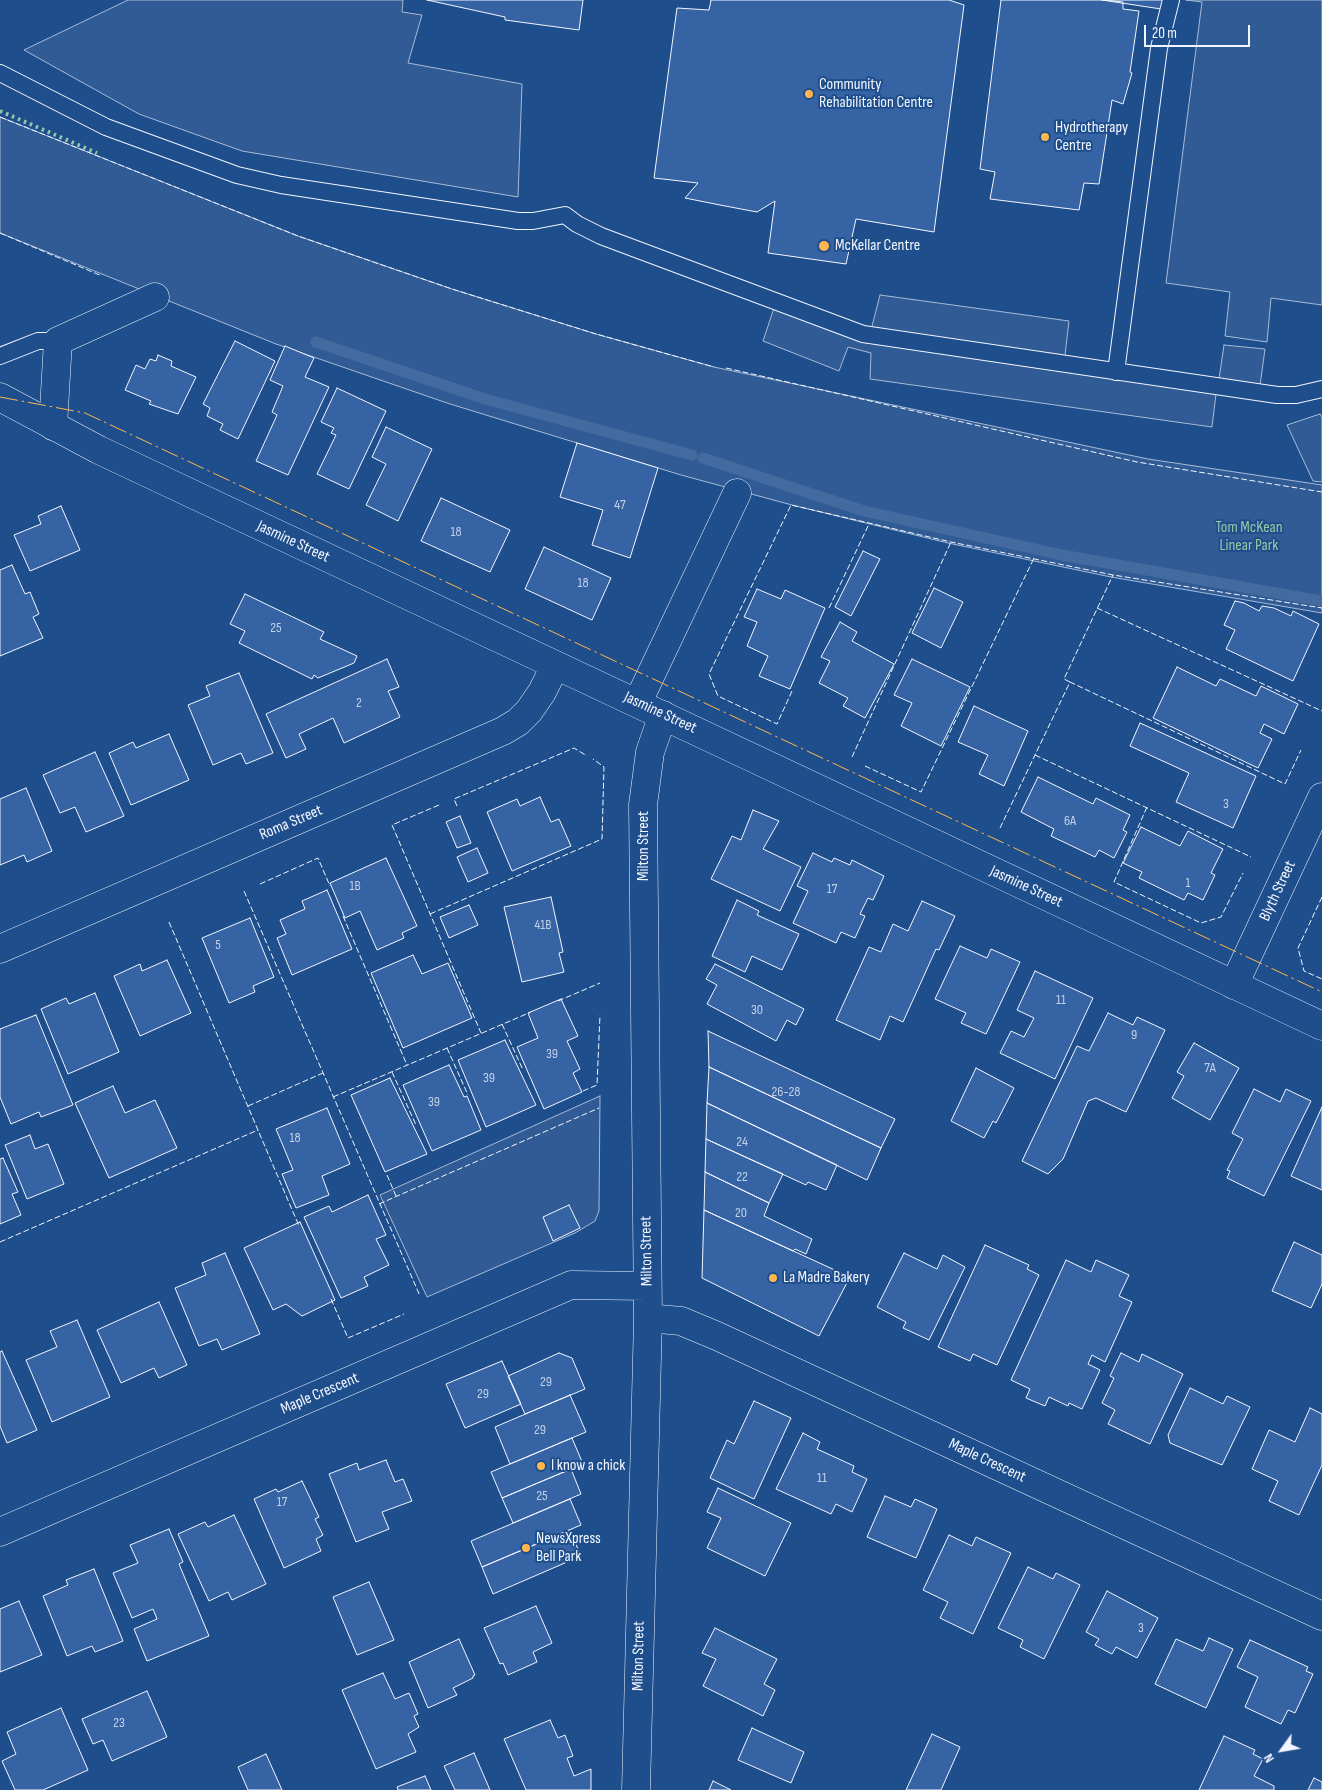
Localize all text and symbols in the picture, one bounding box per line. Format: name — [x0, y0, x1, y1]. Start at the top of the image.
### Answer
scale bar — [1147, 15, 1253, 47]
text: 20 m — [1152, 24, 1177, 43]
place label: Community Rehabilitation Centre — [819, 75, 933, 113]
marker: Community Rehabilitation Centre — [803, 88, 815, 100]
place label: Hydrotherapy Centre — [1055, 118, 1128, 156]
marker: Hydrotherapy Centre — [1039, 131, 1051, 143]
place label: McKellar Centre — [835, 236, 920, 256]
marker: McKellar Centre — [817, 239, 831, 253]
house number: 47 — [614, 497, 626, 513]
street label: Jasmine Street — [254, 517, 332, 567]
park label: Tom McKean Linear Park — [1215, 518, 1283, 556]
house number: 18 — [450, 524, 462, 540]
house number: 18 — [577, 575, 589, 591]
house number: 25 — [270, 620, 282, 636]
street label: Jasmine Street — [621, 688, 699, 738]
house number: 2 — [356, 695, 362, 711]
house number: 3 — [1223, 796, 1229, 812]
street label: Roma Street — [257, 801, 325, 845]
street label: Milton Street — [634, 811, 654, 881]
house number: 6A — [1064, 813, 1076, 829]
street label: Blyth Street — [1256, 858, 1300, 924]
street label: Jasmine Street — [987, 862, 1065, 912]
house number: 1 — [1186, 875, 1190, 891]
house number: 1B — [349, 878, 361, 894]
house number: 17 — [827, 881, 837, 897]
house number: 41B — [534, 917, 552, 933]
house number: 5 — [215, 937, 221, 953]
house number: 11 — [1056, 992, 1066, 1008]
house number: 30 — [751, 1002, 763, 1018]
house number: 9 — [1131, 1027, 1137, 1043]
house number: 39 — [546, 1046, 558, 1062]
house number: 7A — [1204, 1060, 1216, 1076]
house number: 39 — [483, 1070, 495, 1086]
house number: 26-28 — [772, 1084, 800, 1100]
house number: 39 — [428, 1094, 440, 1110]
house number: 18 — [289, 1130, 301, 1146]
house number: 24 — [736, 1134, 748, 1150]
house number: 22 — [736, 1169, 748, 1185]
house number: 20 — [735, 1205, 747, 1221]
street label: Milton Street — [637, 1216, 657, 1286]
place label: La Madre Bakery — [783, 1268, 870, 1288]
marker: La Madre Bakery — [767, 1272, 779, 1284]
street label: Maple Crescent — [278, 1369, 362, 1419]
house number: 29 — [540, 1374, 552, 1390]
house number: 29 — [477, 1386, 489, 1402]
house number: 29 — [534, 1422, 546, 1438]
street label: Maple Crescent — [945, 1435, 1029, 1487]
place label: I know a chick — [551, 1456, 625, 1476]
marker: I know a chick — [535, 1460, 547, 1472]
house number: 11 — [817, 1470, 827, 1486]
house number: 25 — [536, 1488, 548, 1504]
house number: 17 — [277, 1494, 287, 1510]
place label: NewsXpress Bell Park — [536, 1529, 601, 1567]
marker: NewsXpress Bell Park — [520, 1542, 532, 1554]
house number: 3 — [1138, 1620, 1144, 1636]
street label: Milton Street — [629, 1621, 649, 1691]
house number: 23 — [113, 1715, 125, 1731]
north arrow — [1257, 1725, 1307, 1775]
text: N — [1260, 1751, 1278, 1766]

